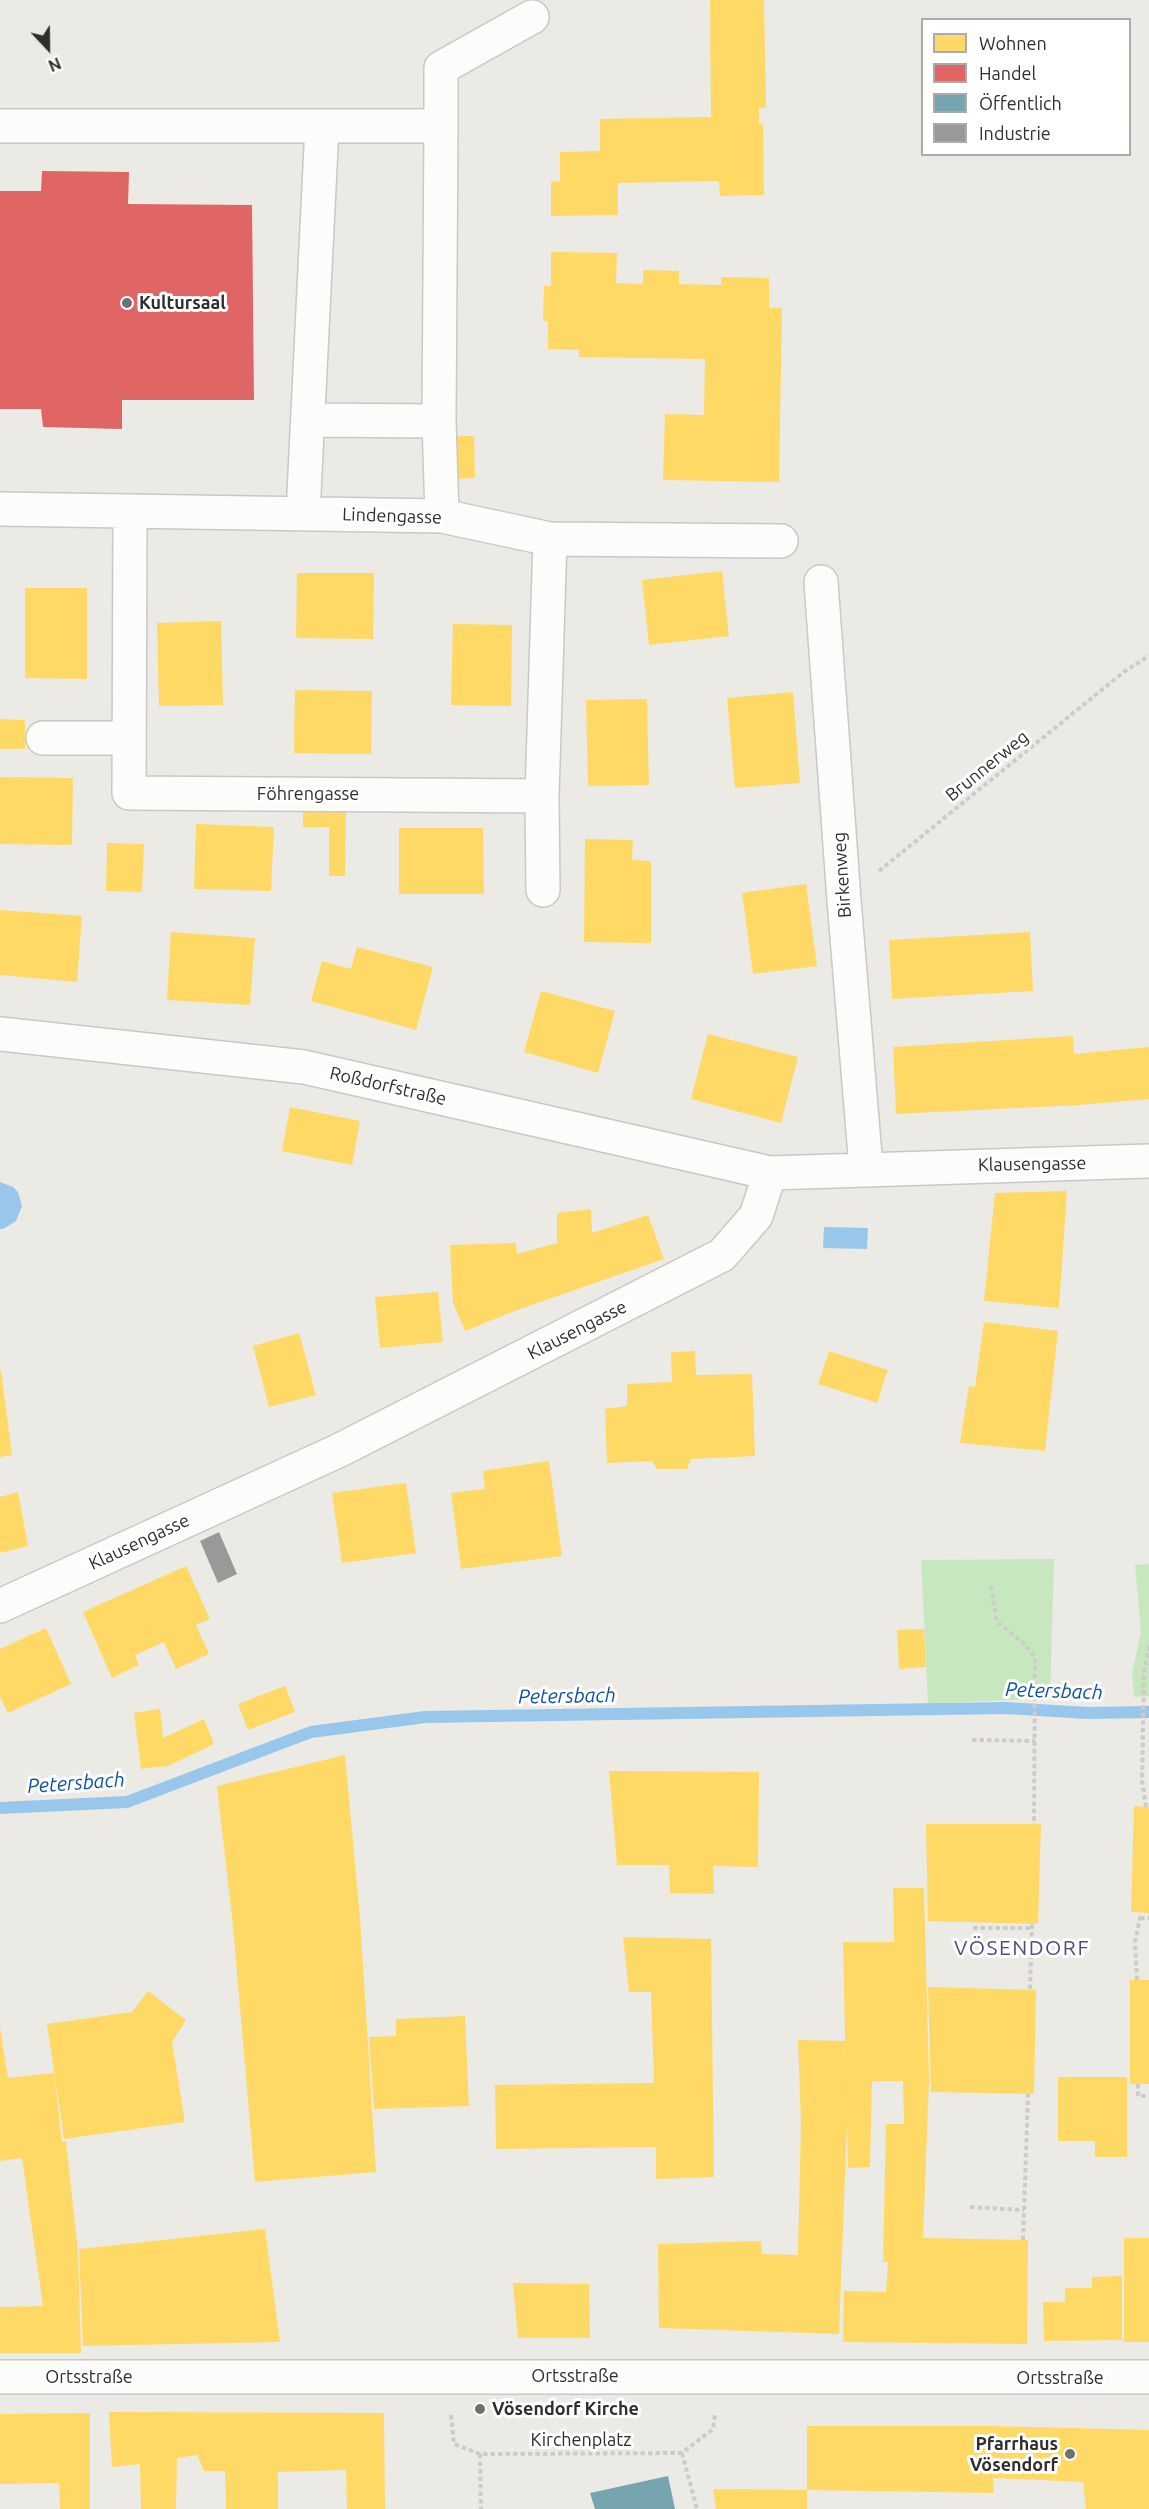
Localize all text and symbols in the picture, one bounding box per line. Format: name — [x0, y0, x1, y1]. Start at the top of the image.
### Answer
north arrow — [18, 18, 78, 78]
legend — [921, 18, 1131, 156]
text: Wohnen — [979, 33, 1047, 53]
text: N — [46, 54, 64, 75]
text: Handel — [979, 63, 1036, 83]
text: Öffentlich — [979, 93, 1062, 113]
text: Industrie — [979, 123, 1051, 143]
place label: Kultursaal — [139, 292, 226, 314]
marker: Kultursaal — [120, 296, 134, 310]
street label: Lindengasse — [342, 503, 442, 529]
street label: Brunnerweg — [941, 726, 1033, 806]
street label: Föhrengasse — [257, 783, 359, 805]
street label: Birkenweg — [828, 831, 856, 919]
street label: Roßdorfstraße — [328, 1062, 448, 1110]
street label: Klausengasse — [978, 1152, 1086, 1176]
street label: Klausengasse — [524, 1296, 630, 1364]
street label: Klausengasse — [85, 1509, 193, 1575]
water label: Petersbach — [1005, 1677, 1103, 1705]
water label: Petersbach — [518, 1683, 616, 1709]
water label: Petersbach — [26, 1768, 126, 1798]
district label: VÖSENDORF — [954, 1935, 1090, 1961]
street label: Ortsstraße — [531, 2365, 619, 2387]
street label: Ortsstraße — [45, 2366, 133, 2388]
street label: Ortsstraße — [1016, 2367, 1104, 2389]
place label: Vösendorf Kirche — [492, 2398, 639, 2420]
marker: Vösendorf Kirche — [473, 2402, 487, 2416]
street label: Kirchenplatz — [530, 2429, 632, 2451]
place label: Pfarrhaus Vösendorf — [970, 2433, 1058, 2476]
marker: Pfarrhaus Vösendorf — [1063, 2447, 1077, 2461]

